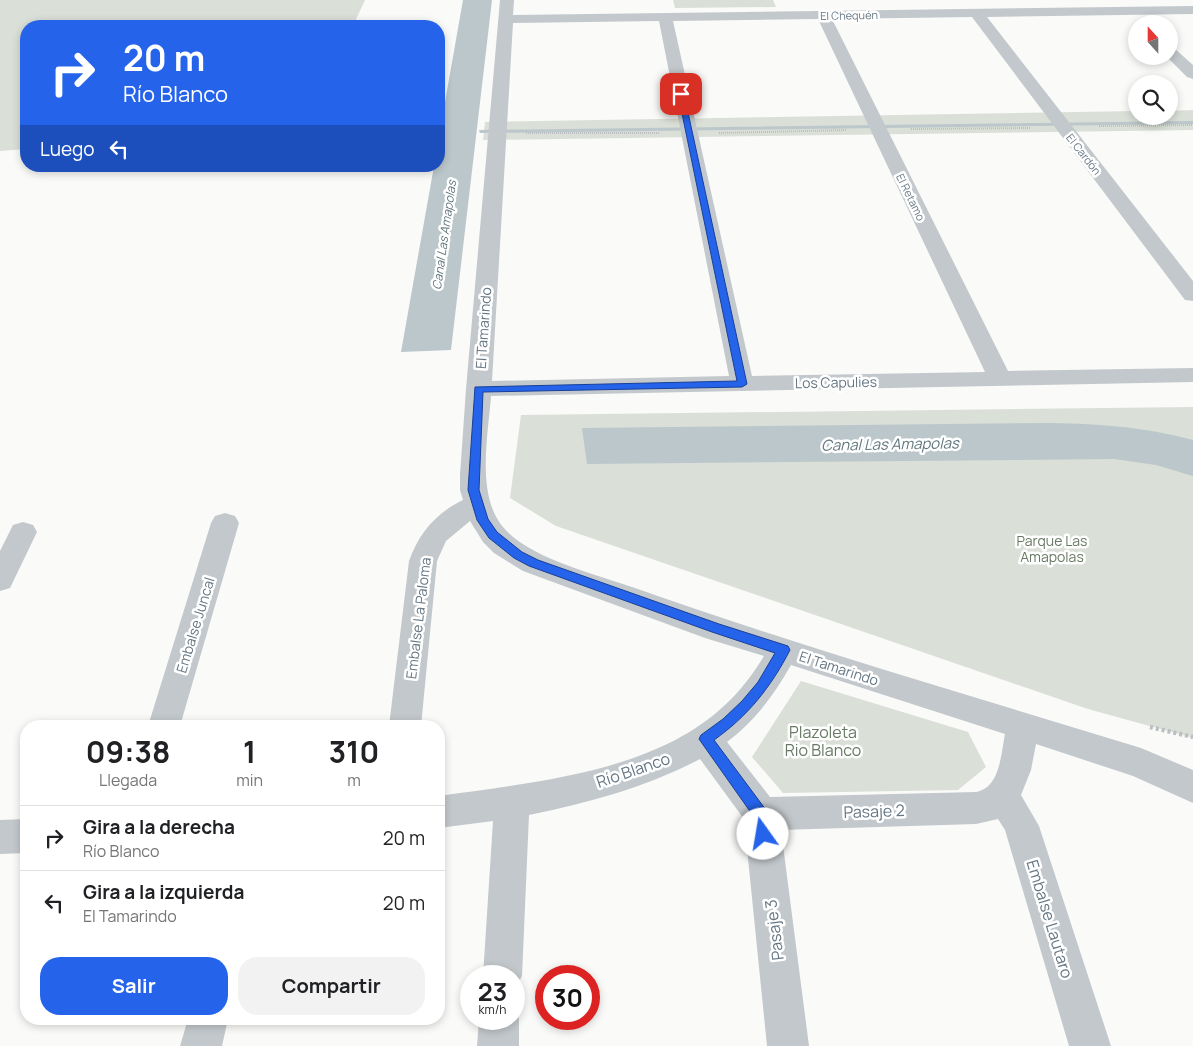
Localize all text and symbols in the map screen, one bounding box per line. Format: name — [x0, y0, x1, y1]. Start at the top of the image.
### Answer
street label: El Chequén — [820, 7, 878, 23]
north arrow — [1128, 15, 1178, 65]
map controls — [1128, 15, 1178, 125]
text: 20 m — [123, 34, 205, 82]
icon: right — [40, 40, 105, 105]
pin — [660, 73, 702, 115]
button: search — [1128, 75, 1178, 125]
text: Río Blanco — [123, 79, 228, 109]
icon: arrive — [667, 80, 695, 108]
street label: El Cardón — [1063, 130, 1105, 178]
icon: left — [105, 135, 133, 163]
text: Luego — [40, 136, 95, 162]
street label: El Retamo — [893, 171, 929, 224]
water label: Canal Las Amapolas — [428, 178, 460, 291]
street label: El Tamarindo — [471, 286, 495, 370]
street label: Los Capulies — [795, 372, 877, 392]
water label: Canal Las Amapolas — [821, 432, 960, 456]
park label: Parque Las Amapolas — [1017, 531, 1087, 566]
street label: Embalse La Paloma — [401, 556, 435, 680]
street label: Embalse Juncal — [171, 575, 219, 675]
street label: El Tamarindo — [797, 646, 881, 690]
park label: Plazoleta Rio Blanco — [785, 721, 861, 761]
text: 09:38 — [86, 731, 170, 772]
text: 1 — [243, 731, 256, 772]
text: 310 — [329, 731, 379, 772]
street label: Río Blanco — [593, 747, 673, 793]
text: Llegada — [99, 769, 157, 791]
text: min — [236, 769, 263, 791]
text: m — [347, 769, 361, 791]
street label: Pasaje 2 — [843, 799, 905, 823]
position arrow — [736, 807, 788, 859]
text: Gira a la derecha — [83, 814, 235, 840]
icon: right — [40, 824, 68, 852]
text: 20 m — [383, 825, 425, 851]
text: Río Blanco — [83, 840, 159, 862]
street label: Embalse Lautaro — [1022, 857, 1078, 981]
text: Gira a la izquierda — [83, 879, 244, 905]
icon: left — [40, 889, 68, 917]
text: 20 m — [383, 890, 425, 916]
street label: Pasaje 3 — [759, 898, 789, 962]
text: El Tamarindo — [83, 905, 177, 927]
button: Salir — [40, 957, 228, 1015]
button: Compartir — [238, 957, 425, 1015]
speed limit sign: 30 — [535, 965, 600, 1030]
text: 23 — [478, 974, 507, 1009]
text: km/h — [479, 1001, 506, 1018]

